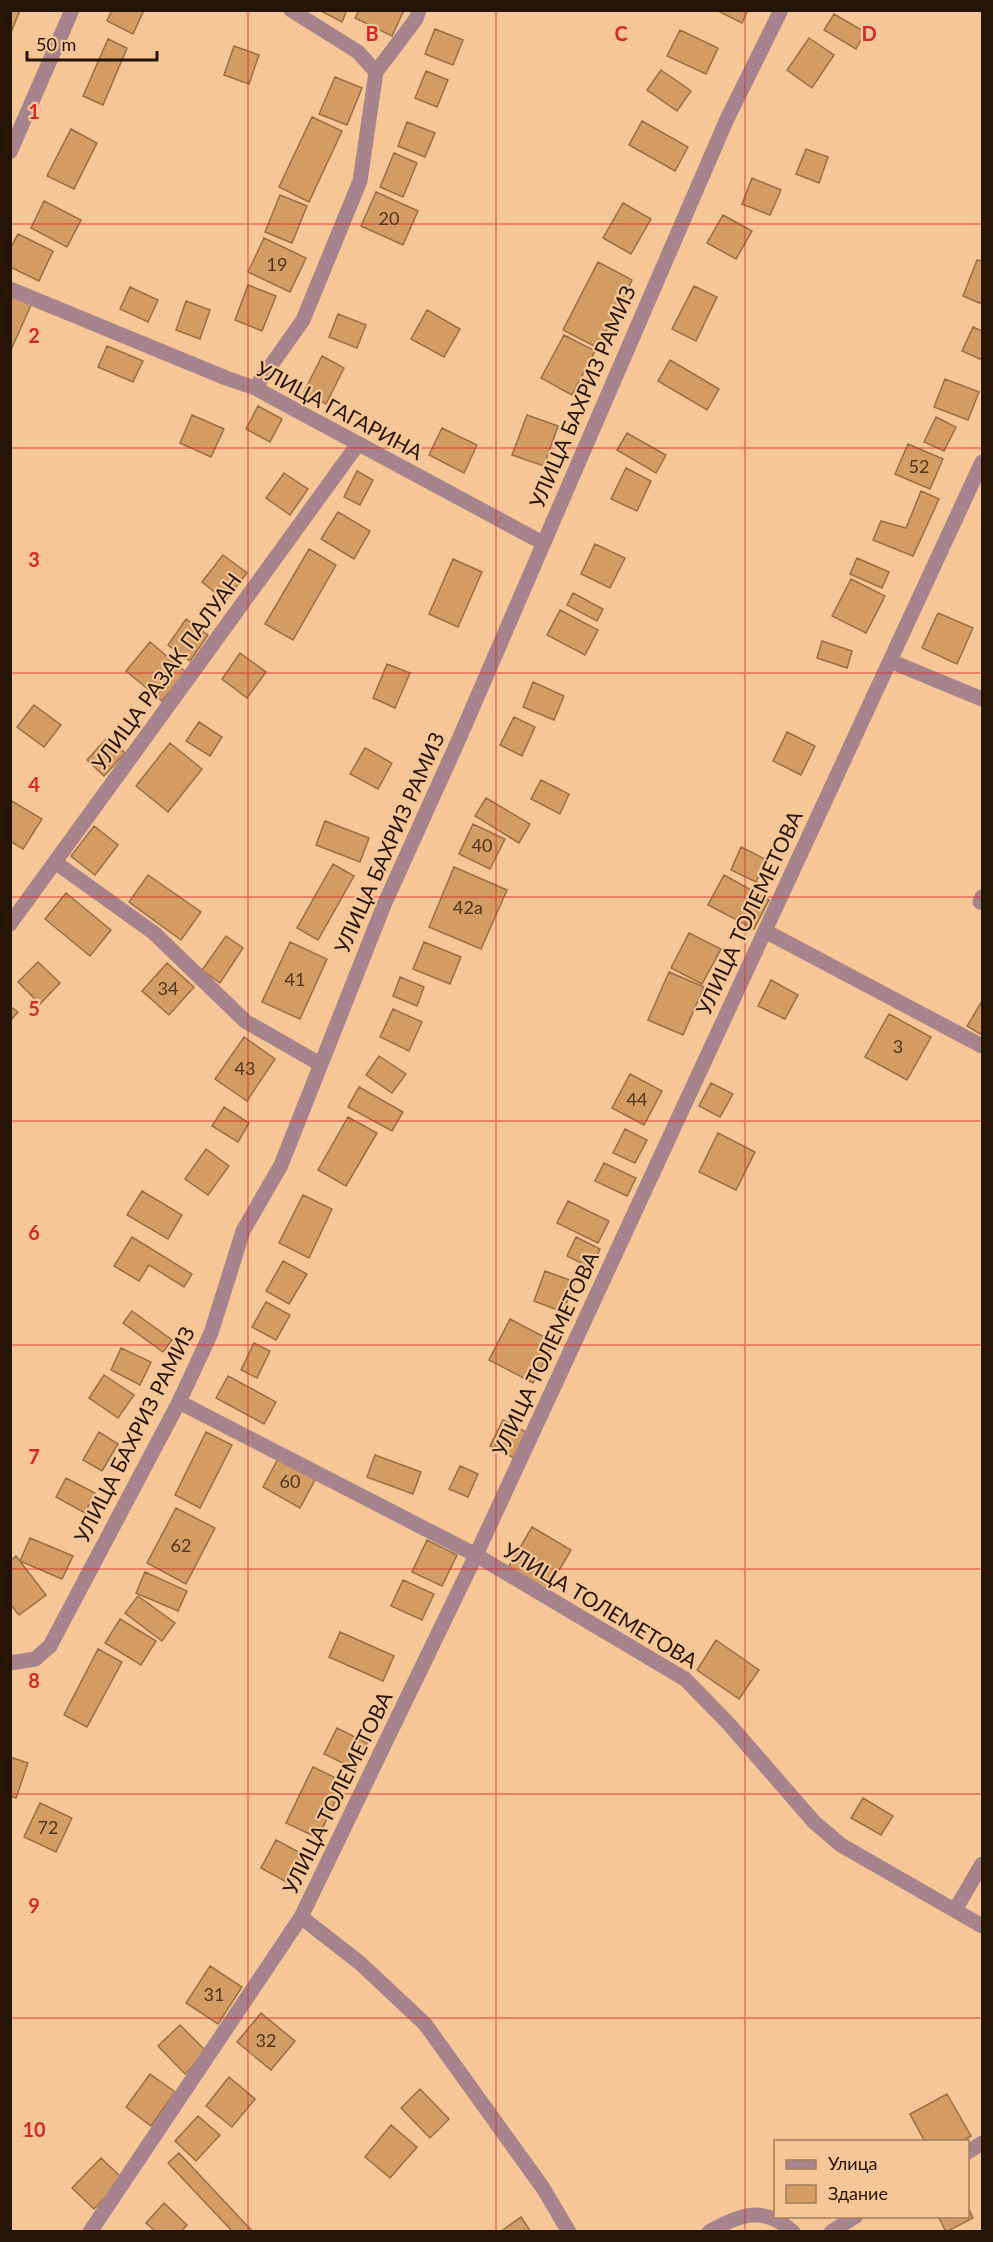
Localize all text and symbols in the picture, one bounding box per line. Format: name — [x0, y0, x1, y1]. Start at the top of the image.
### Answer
text: B — [365, 21, 379, 45]
text: C — [614, 21, 628, 45]
text: D — [861, 21, 877, 45]
scale bar — [27, 24, 158, 62]
text: 50 m — [36, 33, 76, 55]
text: 1 — [28, 99, 40, 123]
house number: 20 — [379, 207, 399, 229]
house number: 19 — [267, 253, 287, 275]
street label: УЛИЦА БАХРИЗ РАМИЗ — [523, 281, 640, 511]
text: 2 — [28, 323, 40, 347]
street label: УЛИЦА ГАГАРИНА — [252, 355, 428, 465]
house number: 52 — [909, 455, 929, 477]
text: 3 — [28, 547, 40, 571]
street label: УЛИЦА РАЗАК ПАЛУАН — [86, 568, 246, 775]
street label: УЛИЦА БАХРИЗ РАМИЗ — [329, 728, 449, 957]
text: 4 — [28, 772, 40, 796]
street label: УЛИЦА ТОЛЕМЕТОВА — [690, 806, 807, 1018]
house number: 40 — [472, 834, 492, 856]
house number: 42а — [453, 896, 483, 918]
house number: 41 — [285, 968, 305, 990]
house number: 34 — [158, 977, 178, 999]
text: 5 — [28, 996, 40, 1020]
house number: 3 — [893, 1035, 903, 1057]
house number: 43 — [235, 1057, 255, 1079]
house number: 44 — [627, 1088, 647, 1110]
text: 6 — [28, 1220, 40, 1244]
street label: УЛИЦА ТОЛЕМЕТОВА — [486, 1247, 603, 1459]
street label: УЛИЦА БАХРИЗ РАМИЗ — [68, 1322, 199, 1547]
text: 7 — [28, 1444, 40, 1468]
house number: 60 — [280, 1470, 300, 1492]
house number: 62 — [171, 1534, 191, 1556]
street label: УЛИЦА ТОЛЕМЕТОВА — [499, 1537, 703, 1673]
text: 8 — [28, 1668, 40, 1692]
street label: УЛИЦА ТОЛЕМЕТОВА — [277, 1686, 397, 1898]
house number: 72 — [38, 1816, 58, 1838]
text: 9 — [28, 1893, 40, 1917]
house number: 31 — [204, 1983, 224, 2005]
house number: 32 — [256, 2029, 276, 2051]
text: 10 — [22, 2117, 46, 2141]
legend — [774, 2140, 969, 2218]
text: Улица — [828, 2152, 878, 2174]
text: Здание — [828, 2182, 888, 2204]

